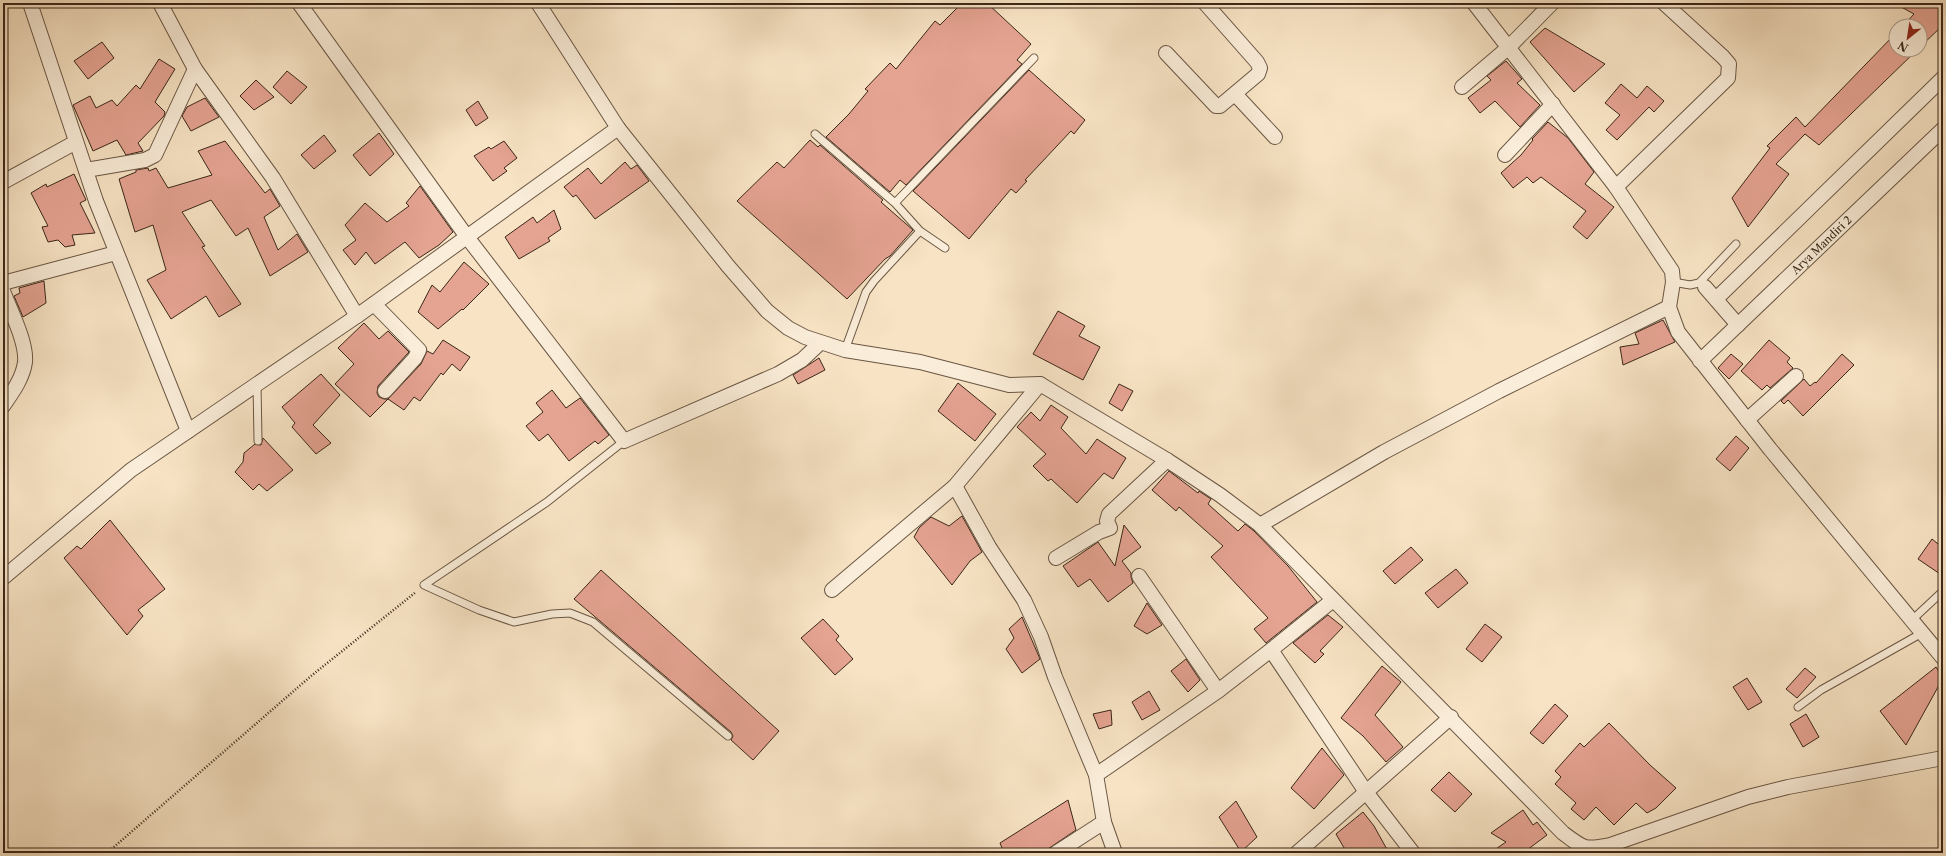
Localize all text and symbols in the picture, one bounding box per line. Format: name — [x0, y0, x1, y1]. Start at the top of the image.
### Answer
north arrow — [1888, 18, 1928, 58]
text: N — [1895, 38, 1911, 55]
street label: Arya Mandiri 2 — [1788, 213, 1855, 278]

